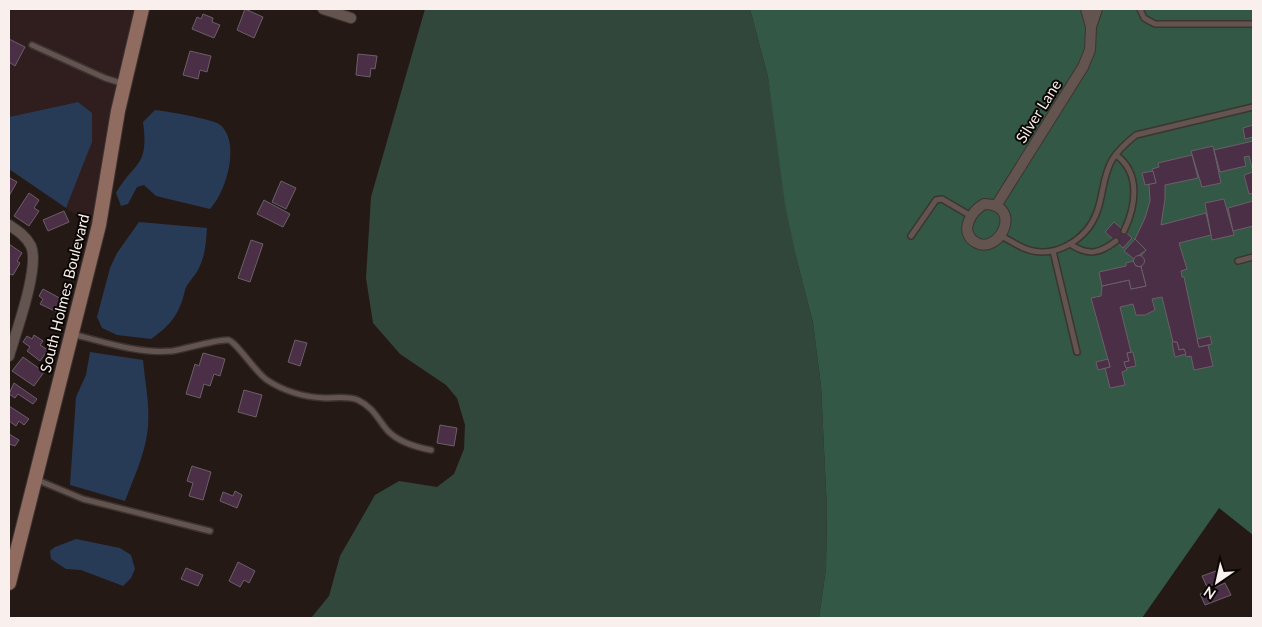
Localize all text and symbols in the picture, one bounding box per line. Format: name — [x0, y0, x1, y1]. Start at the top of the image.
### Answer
street label: Silver Lane — [1012, 76, 1065, 146]
street label: South Holmes Boulevard — [36, 212, 92, 374]
north arrow — [1192, 557, 1242, 607]
text: N — [1200, 583, 1219, 603]

